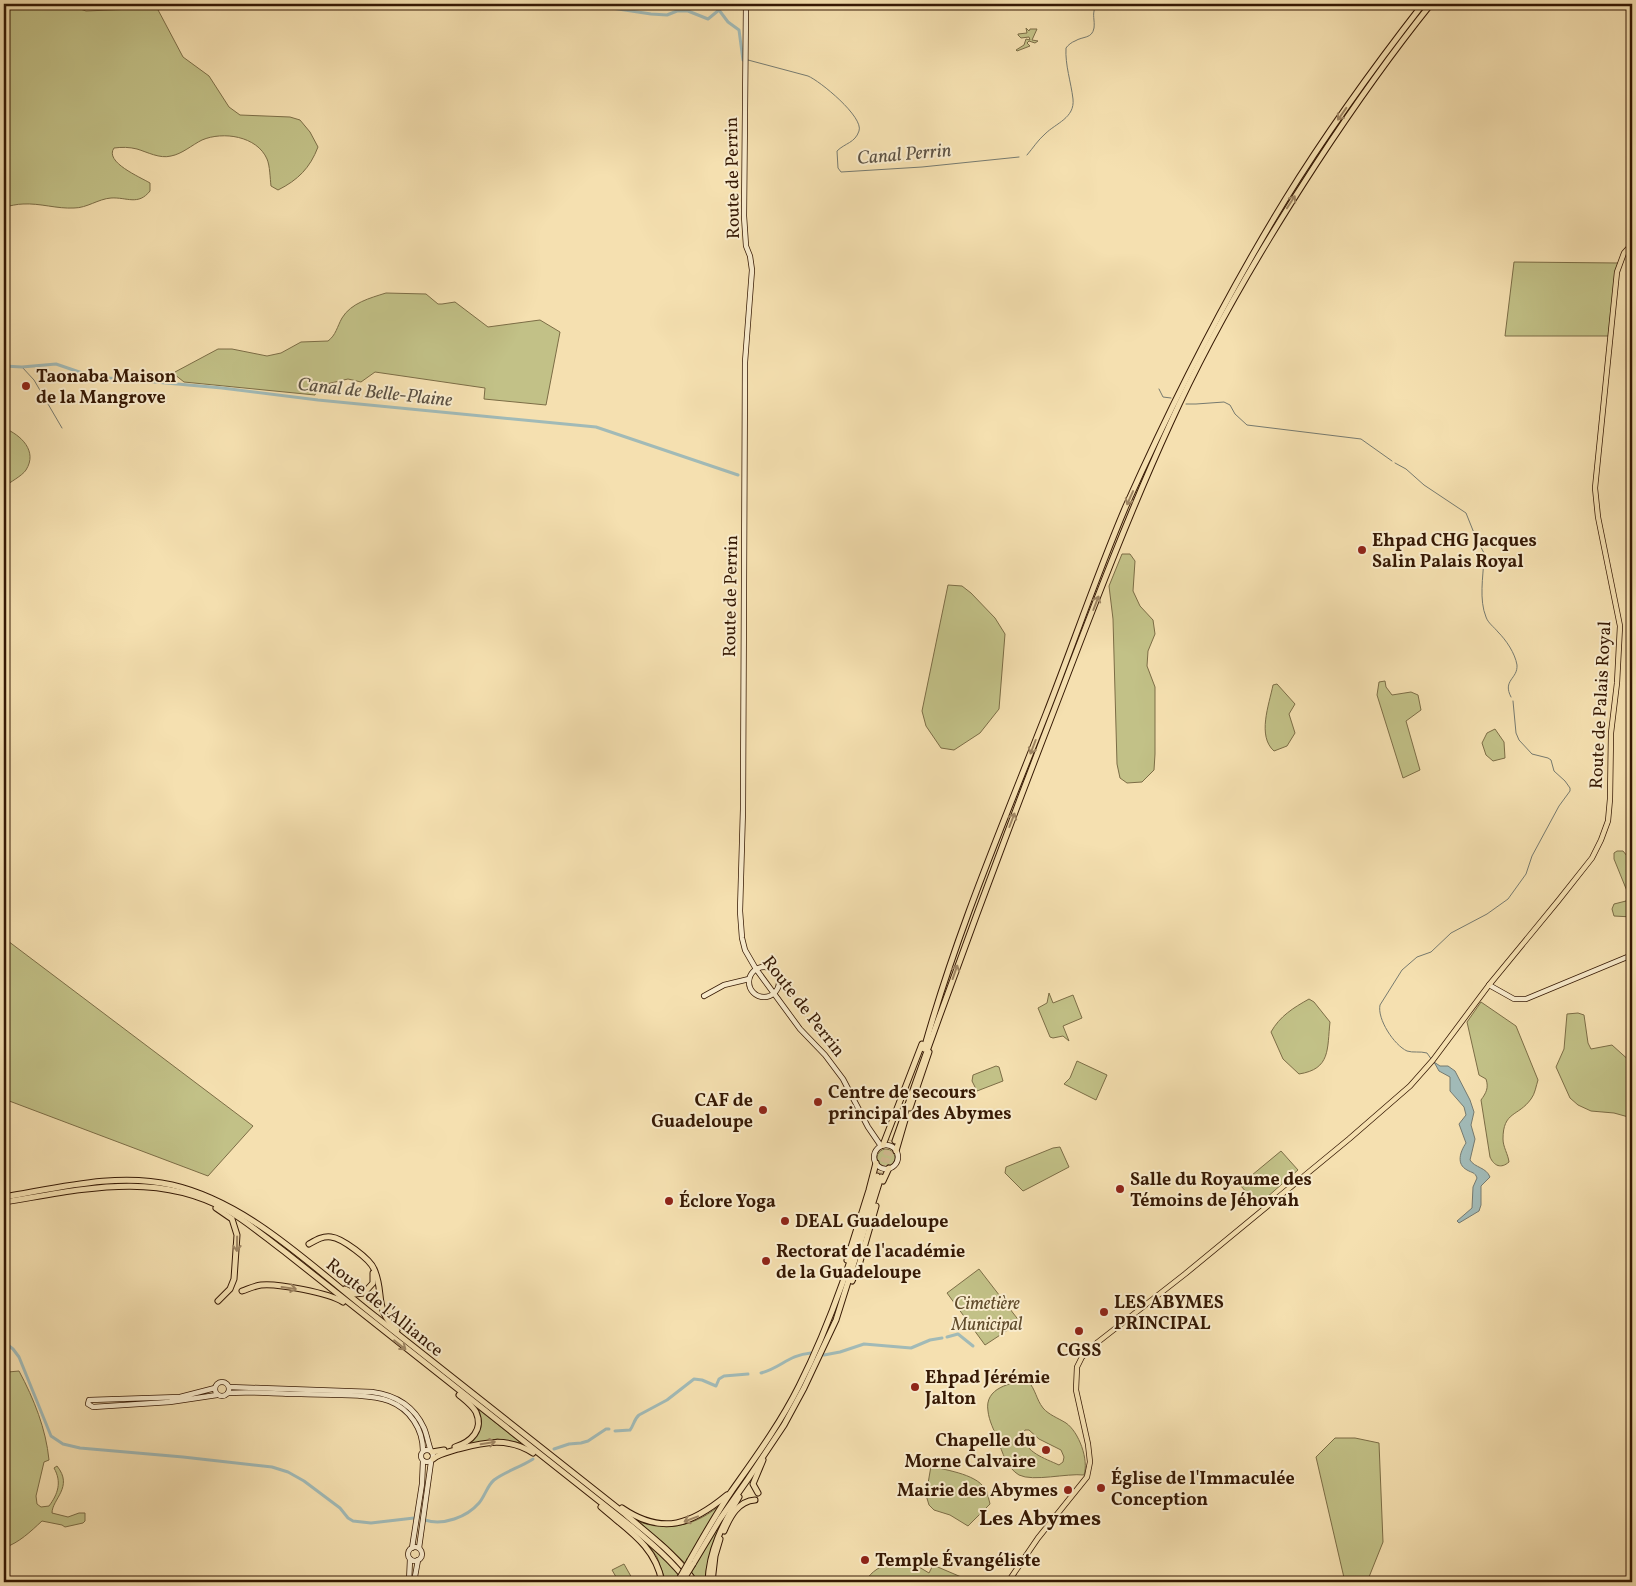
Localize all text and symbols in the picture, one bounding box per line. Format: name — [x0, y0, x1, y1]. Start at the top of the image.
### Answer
one-way arrow — [1337, 106, 1348, 120]
street label: Route de Perrin — [720, 116, 747, 239]
water label: Canal Perrin — [856, 138, 953, 172]
one-way arrow — [1286, 195, 1297, 209]
place label: Taonaba Maison de la Mangrove — [36, 365, 177, 411]
water label: Canal de Belle-Plaine — [296, 372, 453, 414]
marker: Taonaba Maison de la Mangrove — [20, 380, 32, 392]
one-way arrow — [1125, 490, 1135, 505]
place label: Ehpad CHG Jacques Salin Palais Royal — [1372, 529, 1537, 575]
street label: Route de Perrin — [718, 535, 745, 657]
marker: Ehpad CHG Jacques Salin Palais Royal — [1356, 544, 1368, 556]
one-way arrow — [1091, 596, 1101, 611]
street label: Route de Palais Royal — [1585, 620, 1618, 790]
one-way arrow — [1028, 739, 1037, 754]
one-way arrow — [1008, 812, 1017, 828]
street label: Route de Perrin — [755, 951, 850, 1063]
one-way arrow — [951, 965, 960, 980]
place label: Centre de secours principal des Abymes — [828, 1081, 1012, 1127]
place label: CAF de Guadeloupe — [651, 1089, 753, 1135]
marker: Centre de secours principal des Abymes — [812, 1096, 824, 1108]
marker: CAF de Guadeloupe — [757, 1104, 769, 1116]
place label: Salle du Royaume des Témoins de Jéhovah — [1130, 1168, 1312, 1214]
marker: Salle du Royaume des Témoins de Jéhovah — [1114, 1183, 1126, 1195]
place label: Éclore Yoga — [679, 1190, 776, 1215]
marker: Éclore Yoga — [663, 1195, 675, 1207]
place label: DEAL Guadeloupe — [795, 1210, 948, 1235]
marker: DEAL Guadeloupe — [779, 1215, 791, 1227]
one-way arrow — [232, 1236, 242, 1252]
place label: Rectorat de l'académie de la Guadeloupe — [776, 1240, 965, 1286]
street label: Route de l'Alliance — [320, 1253, 448, 1363]
marker: Rectorat de l'académie de la Guadeloupe — [760, 1255, 772, 1267]
one-way arrow — [281, 1283, 297, 1293]
place label: LES ABYMES PRINCIPAL — [1114, 1291, 1224, 1337]
park label: Cimetière Municipal — [951, 1292, 1023, 1338]
marker: LES ABYMES PRINCIPAL — [1098, 1306, 1110, 1318]
marker: CGSS — [1073, 1325, 1085, 1337]
one-way arrow — [393, 1339, 406, 1350]
place label: CGSS — [1057, 1339, 1101, 1364]
place label: Ehpad Jérémie Jalton — [924, 1366, 1050, 1412]
marker: Ehpad Jérémie Jalton — [909, 1381, 921, 1393]
place label: Chapelle du Morne Calvaire — [905, 1429, 1036, 1475]
one-way arrow — [479, 1437, 495, 1447]
marker: Chapelle du Morne Calvaire — [1040, 1444, 1052, 1456]
place label: Église de l'Immaculée Conception — [1111, 1467, 1295, 1513]
place label: Mairie des Abymes — [897, 1479, 1058, 1504]
marker: Église de l'Immaculée Conception — [1095, 1482, 1107, 1494]
marker: Mairie des Abymes — [1062, 1484, 1074, 1496]
district label: Les Abymes — [979, 1504, 1101, 1535]
one-way arrow — [684, 1515, 699, 1524]
place label: Temple Évangéliste — [875, 1549, 1040, 1574]
marker: Temple Évangéliste — [859, 1554, 871, 1566]

